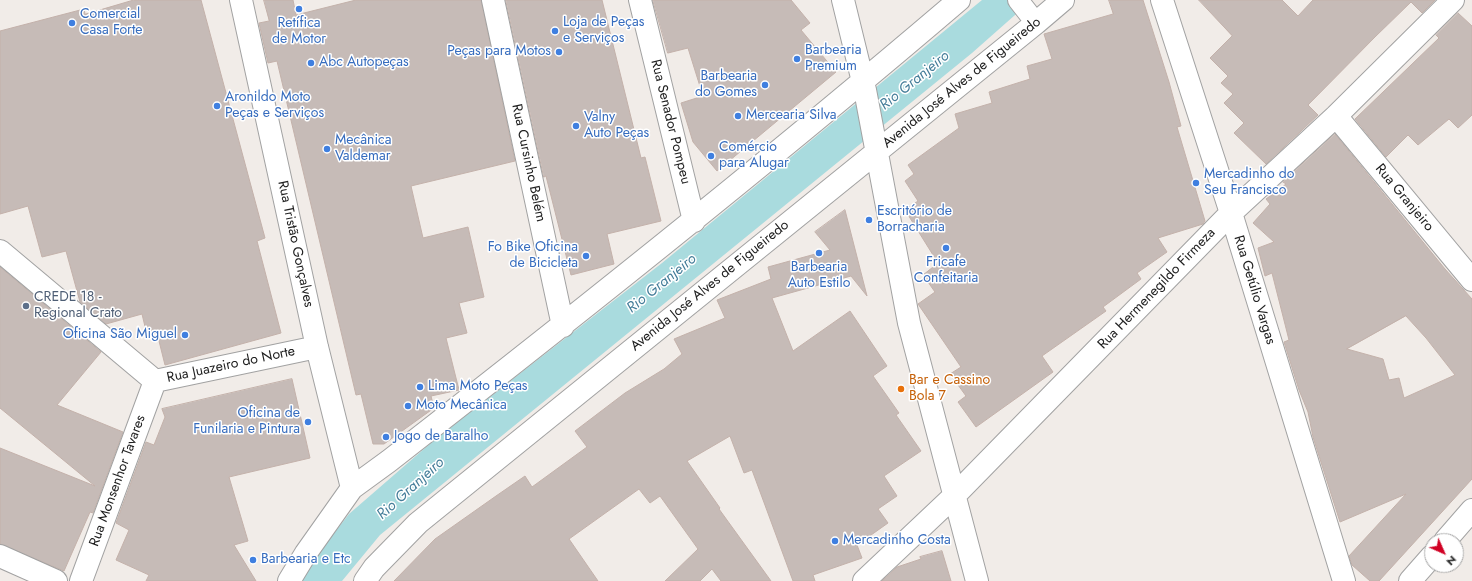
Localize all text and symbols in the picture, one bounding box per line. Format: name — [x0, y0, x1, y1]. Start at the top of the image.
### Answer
marker: Retífica de Motor — [294, 4, 304, 14]
place label: Comercial Casa Forte — [80, 7, 142, 40]
street label: Avenida José Alves de Figueiredo — [879, 14, 1045, 152]
place label: Loja de Peças e Serviços — [563, 15, 644, 48]
place label: Retífica de Motor — [272, 16, 326, 48]
marker: Comercial Casa Forte — [67, 18, 77, 28]
marker: Loja de Peças e Serviços — [550, 26, 560, 36]
place label: Barbearia Premium — [805, 43, 861, 76]
place label: Peças para Motos — [447, 44, 551, 60]
marker: Peças para Motos — [554, 47, 564, 57]
water label: Rio Granjeiro — [877, 47, 953, 115]
marker: Barbearia Premium — [792, 54, 802, 64]
place label: Abc Autopeças — [319, 55, 409, 71]
marker: Abc Autopeças — [306, 58, 316, 68]
street label: Rua Senador Pompeu — [646, 58, 694, 186]
place label: Barbearia do Gomes — [695, 69, 757, 102]
marker: Barbearia do Gomes — [760, 80, 770, 90]
place label: Aronildo Moto Peças e Serviços — [225, 90, 324, 122]
marker: Aronildo Moto Peças e Serviços — [212, 101, 222, 111]
street label: Rua Cursinho Belém — [507, 103, 549, 223]
place label: Mercearia Silva — [746, 108, 837, 124]
place label: Valny Auto Peças — [584, 110, 649, 142]
marker: Mercearia Silva — [733, 111, 743, 121]
marker: Valny Auto Peças — [571, 121, 581, 131]
place label: Mecânica Valdemar — [335, 133, 391, 166]
place label: Comércio para Alugar — [719, 140, 789, 172]
marker: Mecânica Valdemar — [322, 144, 332, 154]
marker: Comércio para Alugar — [706, 151, 716, 161]
street label: Rua Granjeiro — [1371, 161, 1437, 235]
place label: Mercadinho do Seu Francisco — [1204, 167, 1294, 200]
marker: Mercadinho do Seu Francisco — [1191, 178, 1201, 188]
street label: Rua Tristão Gonçalves — [273, 179, 317, 309]
place label: Escritório de Borracharia — [877, 204, 952, 236]
marker: Escritório de Borracharia — [864, 215, 874, 225]
street label: Avenida José Alves de Figueiredo — [627, 217, 793, 355]
street label: Rua Hermenegildo Firmeza — [1095, 225, 1219, 353]
street label: Rua Getúlio Vargas — [1229, 233, 1279, 347]
place label: Fo Bike Oficina de Bicicleta — [488, 240, 578, 272]
marker: Fricafe Confeitaria — [941, 243, 951, 253]
marker: Barbearia Auto Estilo — [814, 248, 824, 258]
water label: Rio Granjeiro — [624, 250, 700, 318]
marker: Fo Bike Oficina de Bicicleta — [581, 251, 591, 261]
place label: Fricafe Confeitaria — [914, 255, 978, 288]
place label: Barbearia Auto Estilo — [788, 260, 850, 292]
place label: CREDE 18 - Regional Crato — [34, 290, 122, 322]
marker: CREDE 18 - Regional Crato — [21, 301, 31, 311]
place label: Oficina São Miguel — [63, 327, 177, 343]
marker: Oficina São Miguel — [180, 330, 190, 340]
street label: Rua Juazeiro do Norte — [165, 343, 297, 387]
place label: Bar e Cassino Bola 7 — [909, 373, 990, 406]
place label: Lima Moto Peças — [428, 379, 528, 395]
marker: Lima Moto Peças — [415, 382, 425, 392]
marker: Bar e Cassino Bola 7 — [896, 384, 906, 394]
place label: Moto Mecânica — [416, 398, 507, 414]
marker: Moto Mecânica — [403, 401, 413, 411]
place label: Oficina de Funilaria e Pintura — [193, 406, 300, 438]
street label: Rua Monsenhor Tavares — [86, 413, 150, 549]
marker: Oficina de Funilaria e Pintura — [303, 417, 313, 427]
place label: Jogo de Baralho — [394, 429, 489, 445]
marker: Jogo de Baralho — [381, 432, 391, 442]
water label: Rio Granjeiro — [374, 454, 448, 524]
place label: Mercadinho Costa — [843, 533, 951, 549]
north arrow — [1424, 533, 1464, 573]
marker: Mercadinho Costa — [830, 536, 840, 546]
place label: Barbearia e Etc — [261, 552, 351, 568]
text: N — [1443, 552, 1461, 570]
marker: Barbearia e Etc — [248, 555, 258, 565]

